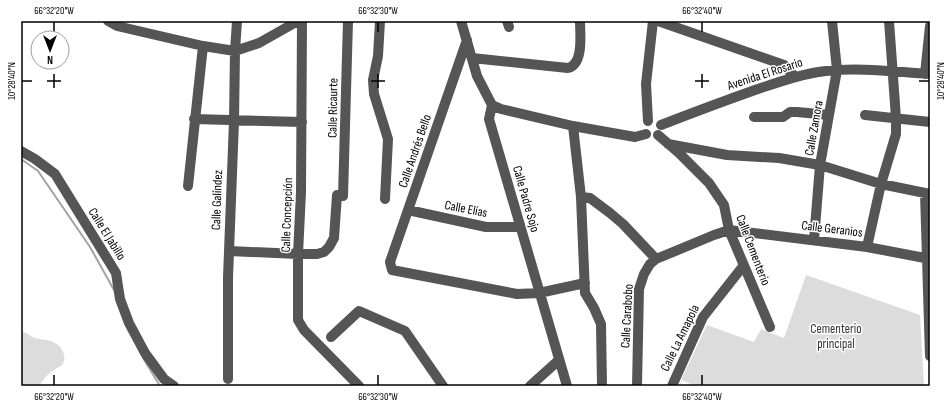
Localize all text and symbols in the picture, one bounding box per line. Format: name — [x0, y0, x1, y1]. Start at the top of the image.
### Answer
text: 66°32'20"W — [34, 5, 74, 17]
text: 66°32'30"W — [358, 5, 398, 17]
text: 66°32'40"W — [682, 5, 722, 17]
north arrow — [30, 30, 70, 70]
text: N — [47, 53, 53, 66]
street label: Avenida El Rosario — [724, 54, 805, 94]
text: 10°28'40"N — [6, 62, 18, 100]
text: 10°28'40"N — [935, 62, 947, 100]
street label: Calle Ricaurte — [324, 78, 342, 138]
street label: Calle Zamora — [801, 99, 827, 157]
street label: Calle Andrés Bello — [395, 112, 435, 190]
street label: Calle Padre Sojo — [509, 164, 543, 234]
street label: Calle Galíndez — [208, 169, 226, 230]
street label: Calle Concepción — [278, 177, 296, 253]
street label: Calle Elías — [443, 197, 489, 221]
street label: Calle El Jabillo — [85, 205, 129, 263]
street label: Calle Cementerio — [732, 212, 774, 288]
street label: Calle Geranios — [800, 217, 864, 241]
street label: Calle Carabobo — [617, 283, 637, 349]
street label: Calle La Amapola — [657, 302, 703, 374]
park label: Cementerio principal — [810, 321, 862, 352]
text: 66°32'20"W — [34, 391, 74, 403]
text: 66°32'30"W — [358, 391, 398, 403]
text: 66°32'40"W — [682, 391, 722, 403]

